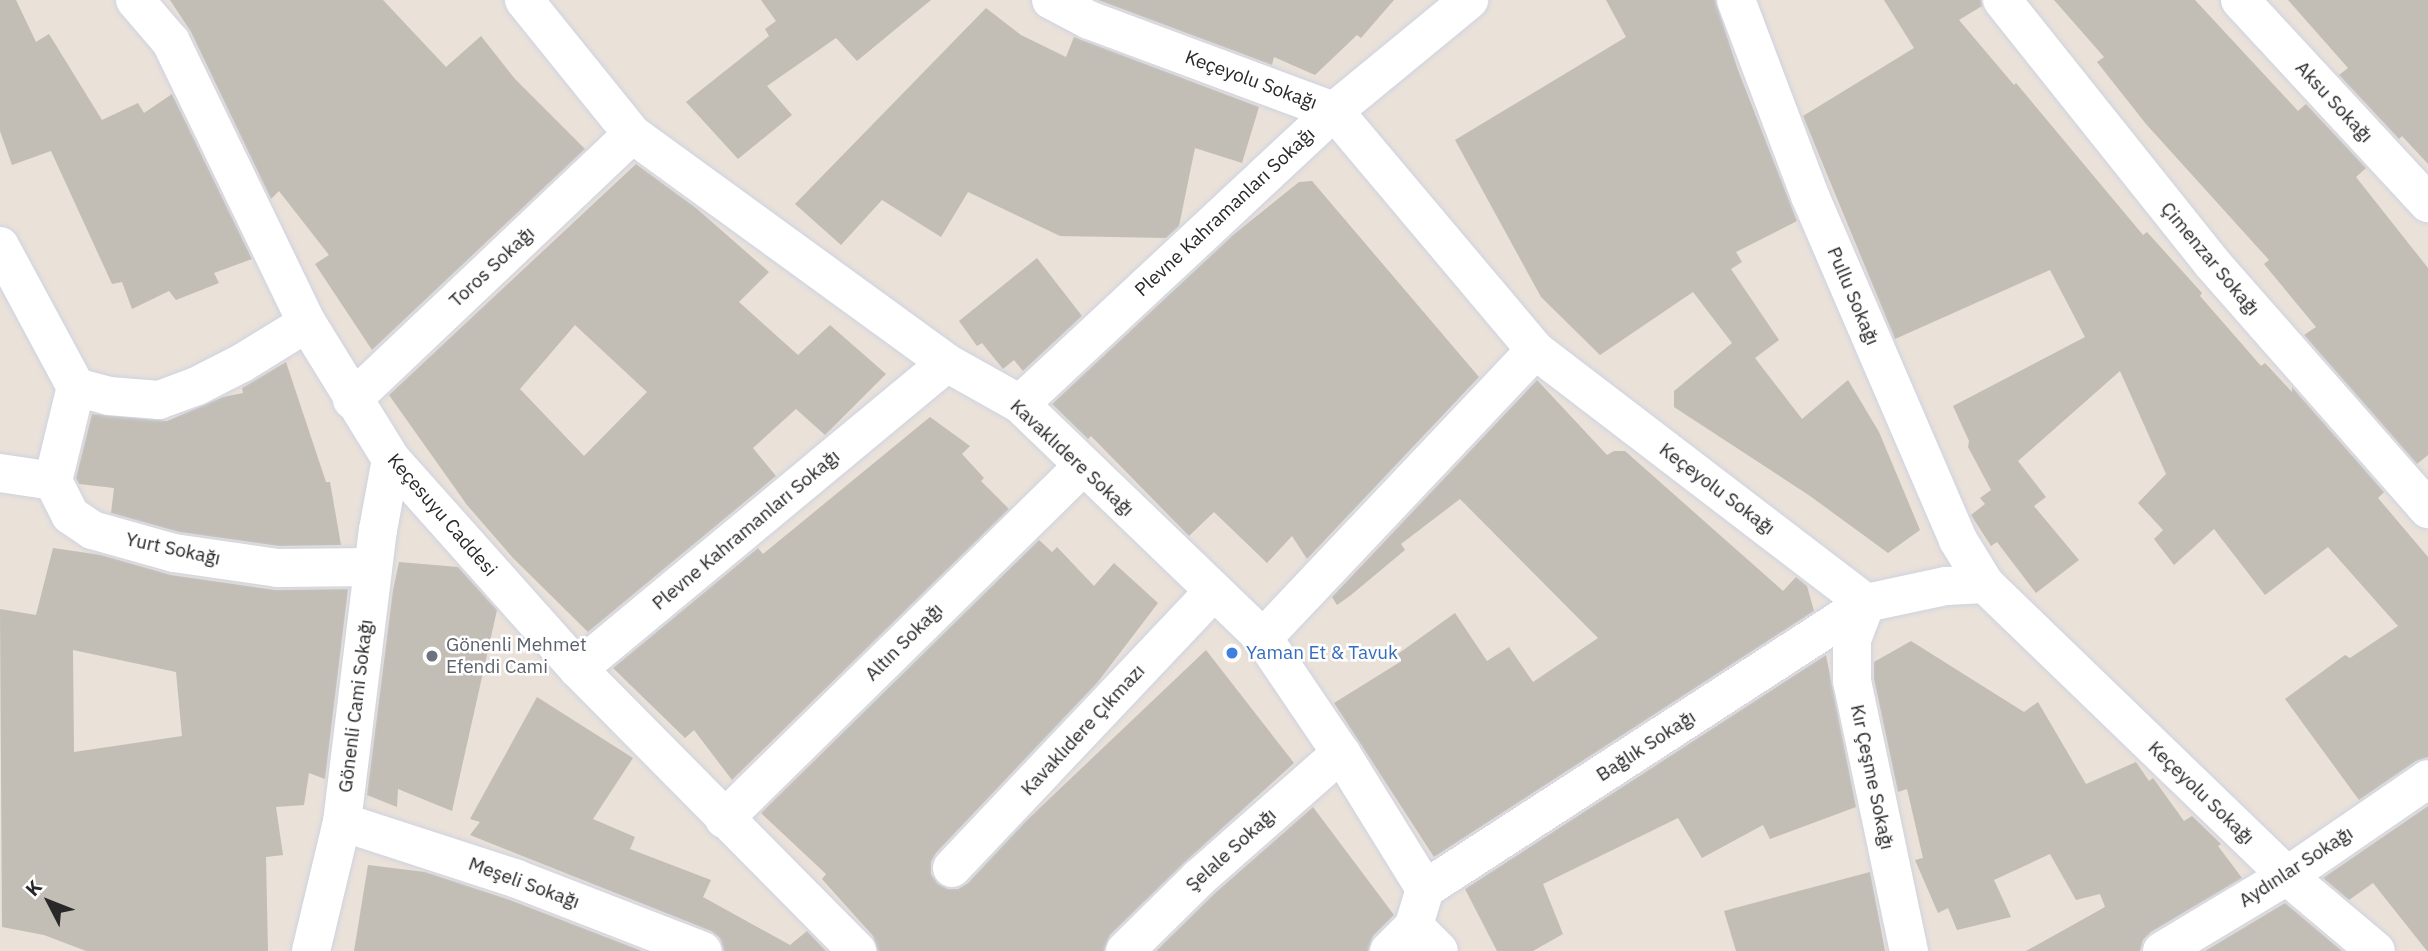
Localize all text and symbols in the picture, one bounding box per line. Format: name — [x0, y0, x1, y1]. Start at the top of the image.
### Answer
street label: Keçeyolu Sokağı — [1182, 46, 1320, 114]
street label: Aksu Sokağı — [2291, 57, 2377, 147]
street label: Plevne Kahramanları Sokağı — [1130, 123, 1320, 301]
street label: Çimenzar Sokağı — [2156, 198, 2264, 320]
street label: Toros Sokağı — [445, 222, 539, 312]
street label: Pullu Sokağı — [1822, 243, 1884, 349]
street label: Kavaklıdere Sokağı — [1005, 395, 1139, 521]
street label: Keçeyolu Sokağı — [1655, 438, 1779, 540]
street label: Plevne Kahramanları Sokağı — [648, 445, 844, 615]
street label: Keçesuyu Caddesi — [383, 449, 501, 581]
street label: Yurt Sokağı — [124, 528, 222, 570]
street label: Altın Sokağı — [860, 598, 948, 686]
street label: Gönenli Cami Sokağı — [334, 618, 378, 794]
place label: Gönenli Mehmet Efendi Cami — [446, 634, 587, 678]
place label: Yaman Et & Tavuk — [1246, 642, 1398, 664]
marker: Yaman Et & Tavuk — [1224, 645, 1240, 661]
marker: Gönenli Mehmet Efendi Cami — [424, 648, 440, 664]
street label: Kavaklıdere Çıkmazı — [1016, 660, 1150, 800]
street label: Kır Çeşme Sokağı — [1846, 702, 1898, 852]
street label: Bağlık Sokağı — [1592, 705, 1700, 787]
street label: Keçeyolu Sokağı — [2143, 737, 2259, 849]
street label: Şelale Sokağı — [1181, 804, 1281, 896]
street label: Aydınlar Sokağı — [2235, 822, 2357, 912]
street label: Meşeli Sokağı — [465, 852, 583, 914]
north arrow — [14, 867, 84, 937]
text: K — [20, 875, 47, 901]

